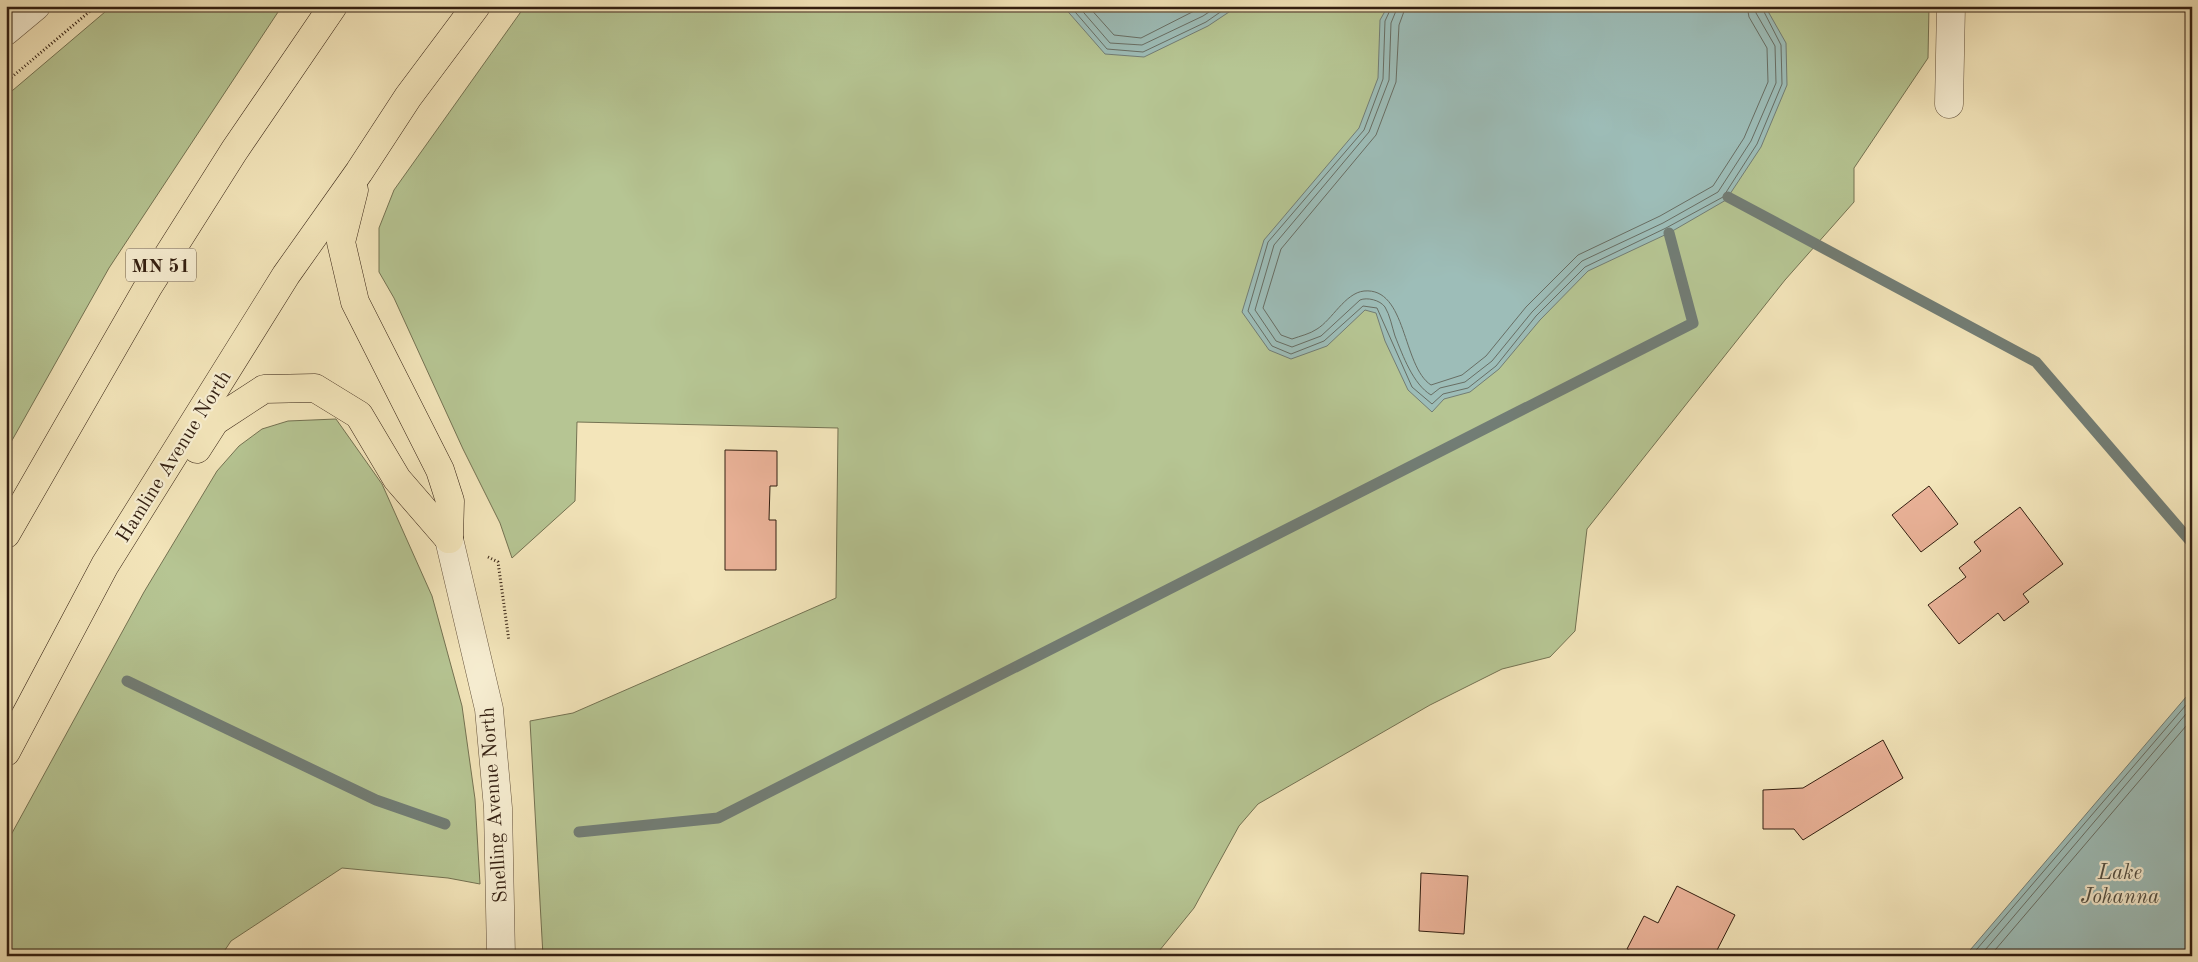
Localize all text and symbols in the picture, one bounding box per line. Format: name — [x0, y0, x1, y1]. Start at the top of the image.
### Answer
road number: MN 51 — [126, 248, 196, 282]
street label: Hamline Avenue North — [114, 368, 236, 547]
street label: Snelling Avenue North — [478, 706, 512, 903]
water label: Lake Johanna — [2081, 863, 2159, 908]

